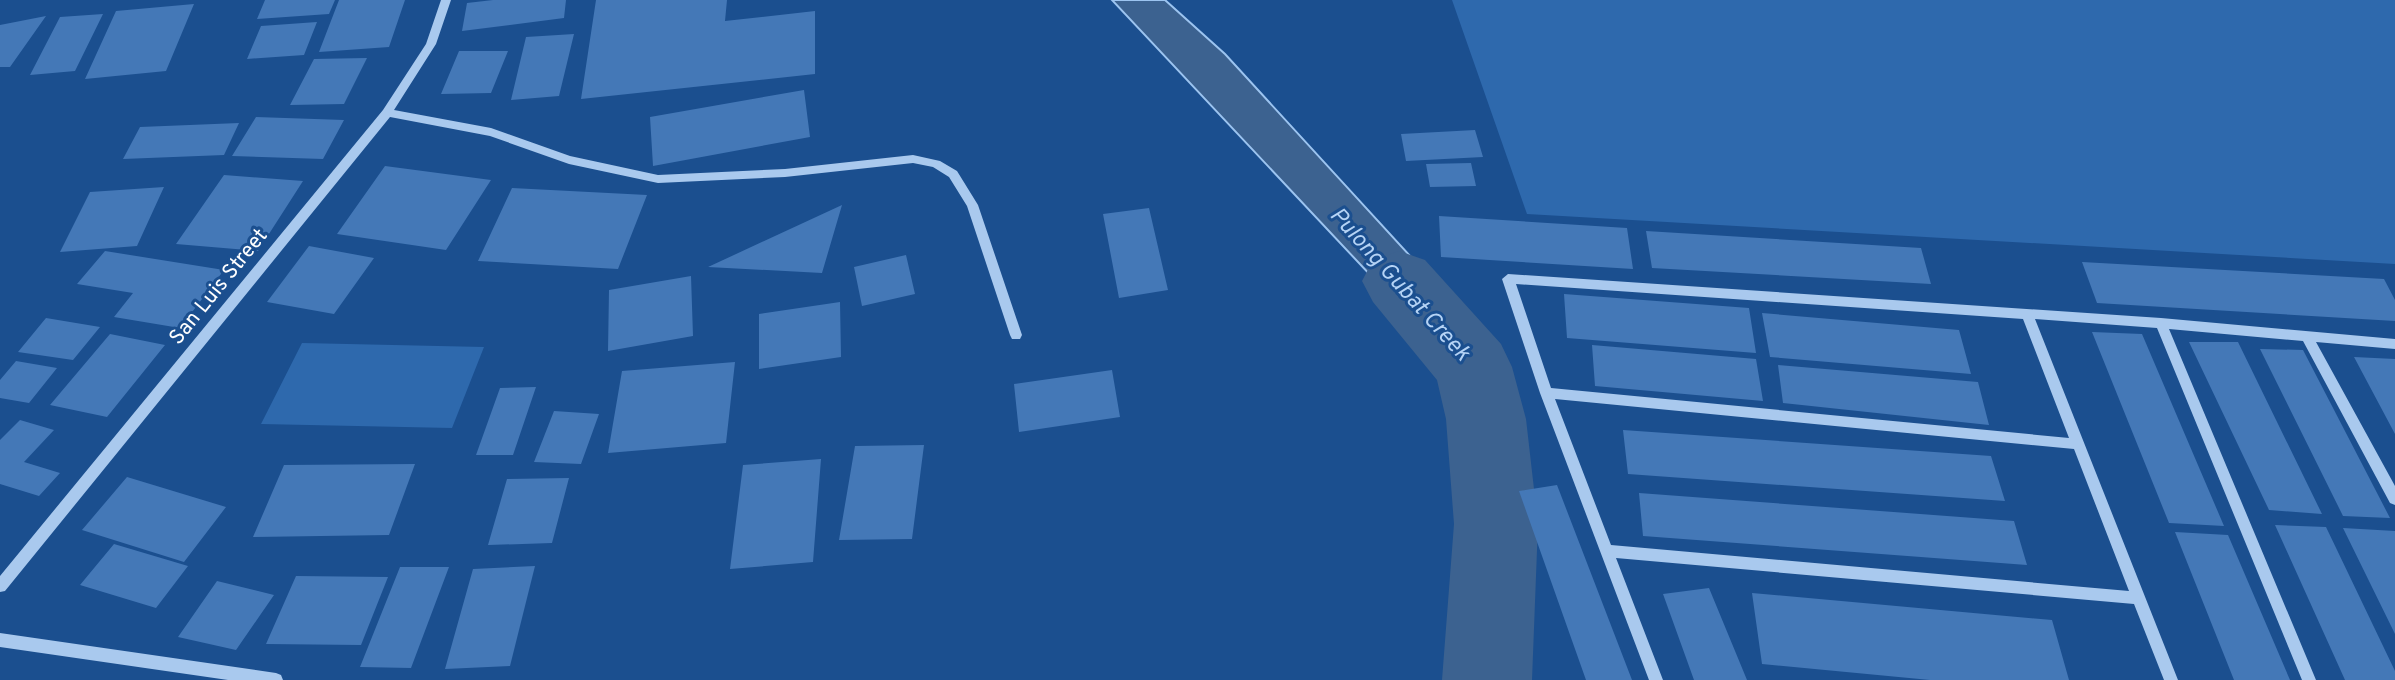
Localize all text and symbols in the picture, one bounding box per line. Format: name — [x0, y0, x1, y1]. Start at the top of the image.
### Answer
water label: Pulong Gubat Creek — [1322, 202, 1476, 368]
street label: San Luis Street — [164, 223, 274, 351]

